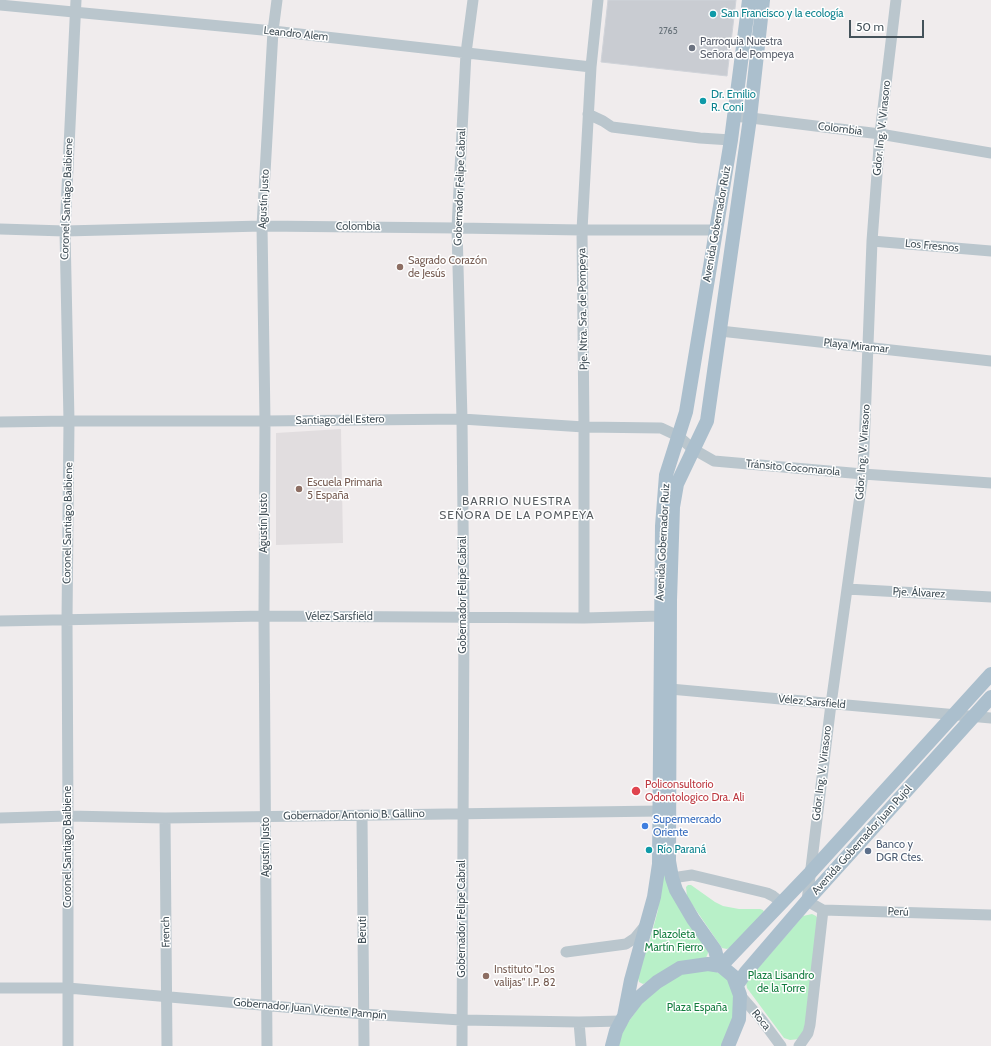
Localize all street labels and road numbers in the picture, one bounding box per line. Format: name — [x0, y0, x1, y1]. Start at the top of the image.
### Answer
street label: Leandro Alem — [263, 24, 329, 44]
street label: Gdor. Ing. V. Virasoro — [870, 80, 894, 176]
street label: Colombia — [817, 120, 863, 138]
street label: Gobernador Felipe Cabral — [451, 128, 469, 246]
street label: Coronel Santiago Baibiene — [58, 138, 76, 260]
street label: Avenida Gobernador Ruiz — [700, 165, 734, 283]
street label: Agustín Justo — [256, 169, 272, 229]
street label: Colombia — [336, 220, 380, 234]
street label: Los Fresnos — [905, 237, 959, 255]
street label: Pje. Ntra. Sra. de Pompeya — [575, 248, 591, 370]
street label: Playa Miramar — [823, 336, 889, 356]
street label: Gdor. Ing. V. Virasoro — [853, 404, 873, 500]
street label: Santiago del Estero — [295, 413, 385, 427]
street label: Tránsito Cocomarola — [745, 457, 841, 479]
street label: Coronel Santiago Baibiene — [60, 462, 76, 584]
street label: Avenida Gobernador Ruiz — [653, 483, 673, 601]
street label: Agustín Justo — [257, 493, 271, 553]
street label: Gobernador Felipe Cabral — [456, 536, 470, 654]
street label: Pje. Álvarez — [892, 585, 946, 601]
street label: Vélez Sarsfield — [305, 610, 373, 624]
street label: Vélez Sarsfield — [778, 692, 846, 712]
street label: Gdor. Ing. V. Virasoro — [810, 725, 834, 821]
street label: Avenida Gobernador Juan Pujol — [809, 782, 915, 898]
street label: Coronel Santiago Baibiene — [61, 786, 75, 908]
street label: Gobernador Antonio B. Gallino — [283, 807, 425, 823]
street label: Agustín Justo — [259, 817, 273, 877]
street label: Gobernador Felipe Cabral — [455, 860, 469, 978]
street label: Perú — [887, 905, 909, 919]
street label: French — [159, 916, 173, 948]
street label: Beruti — [356, 916, 370, 944]
street label: Gobernador Juan Vicente Pampín — [233, 996, 387, 1022]
street label: Roca — [749, 1007, 773, 1033]

